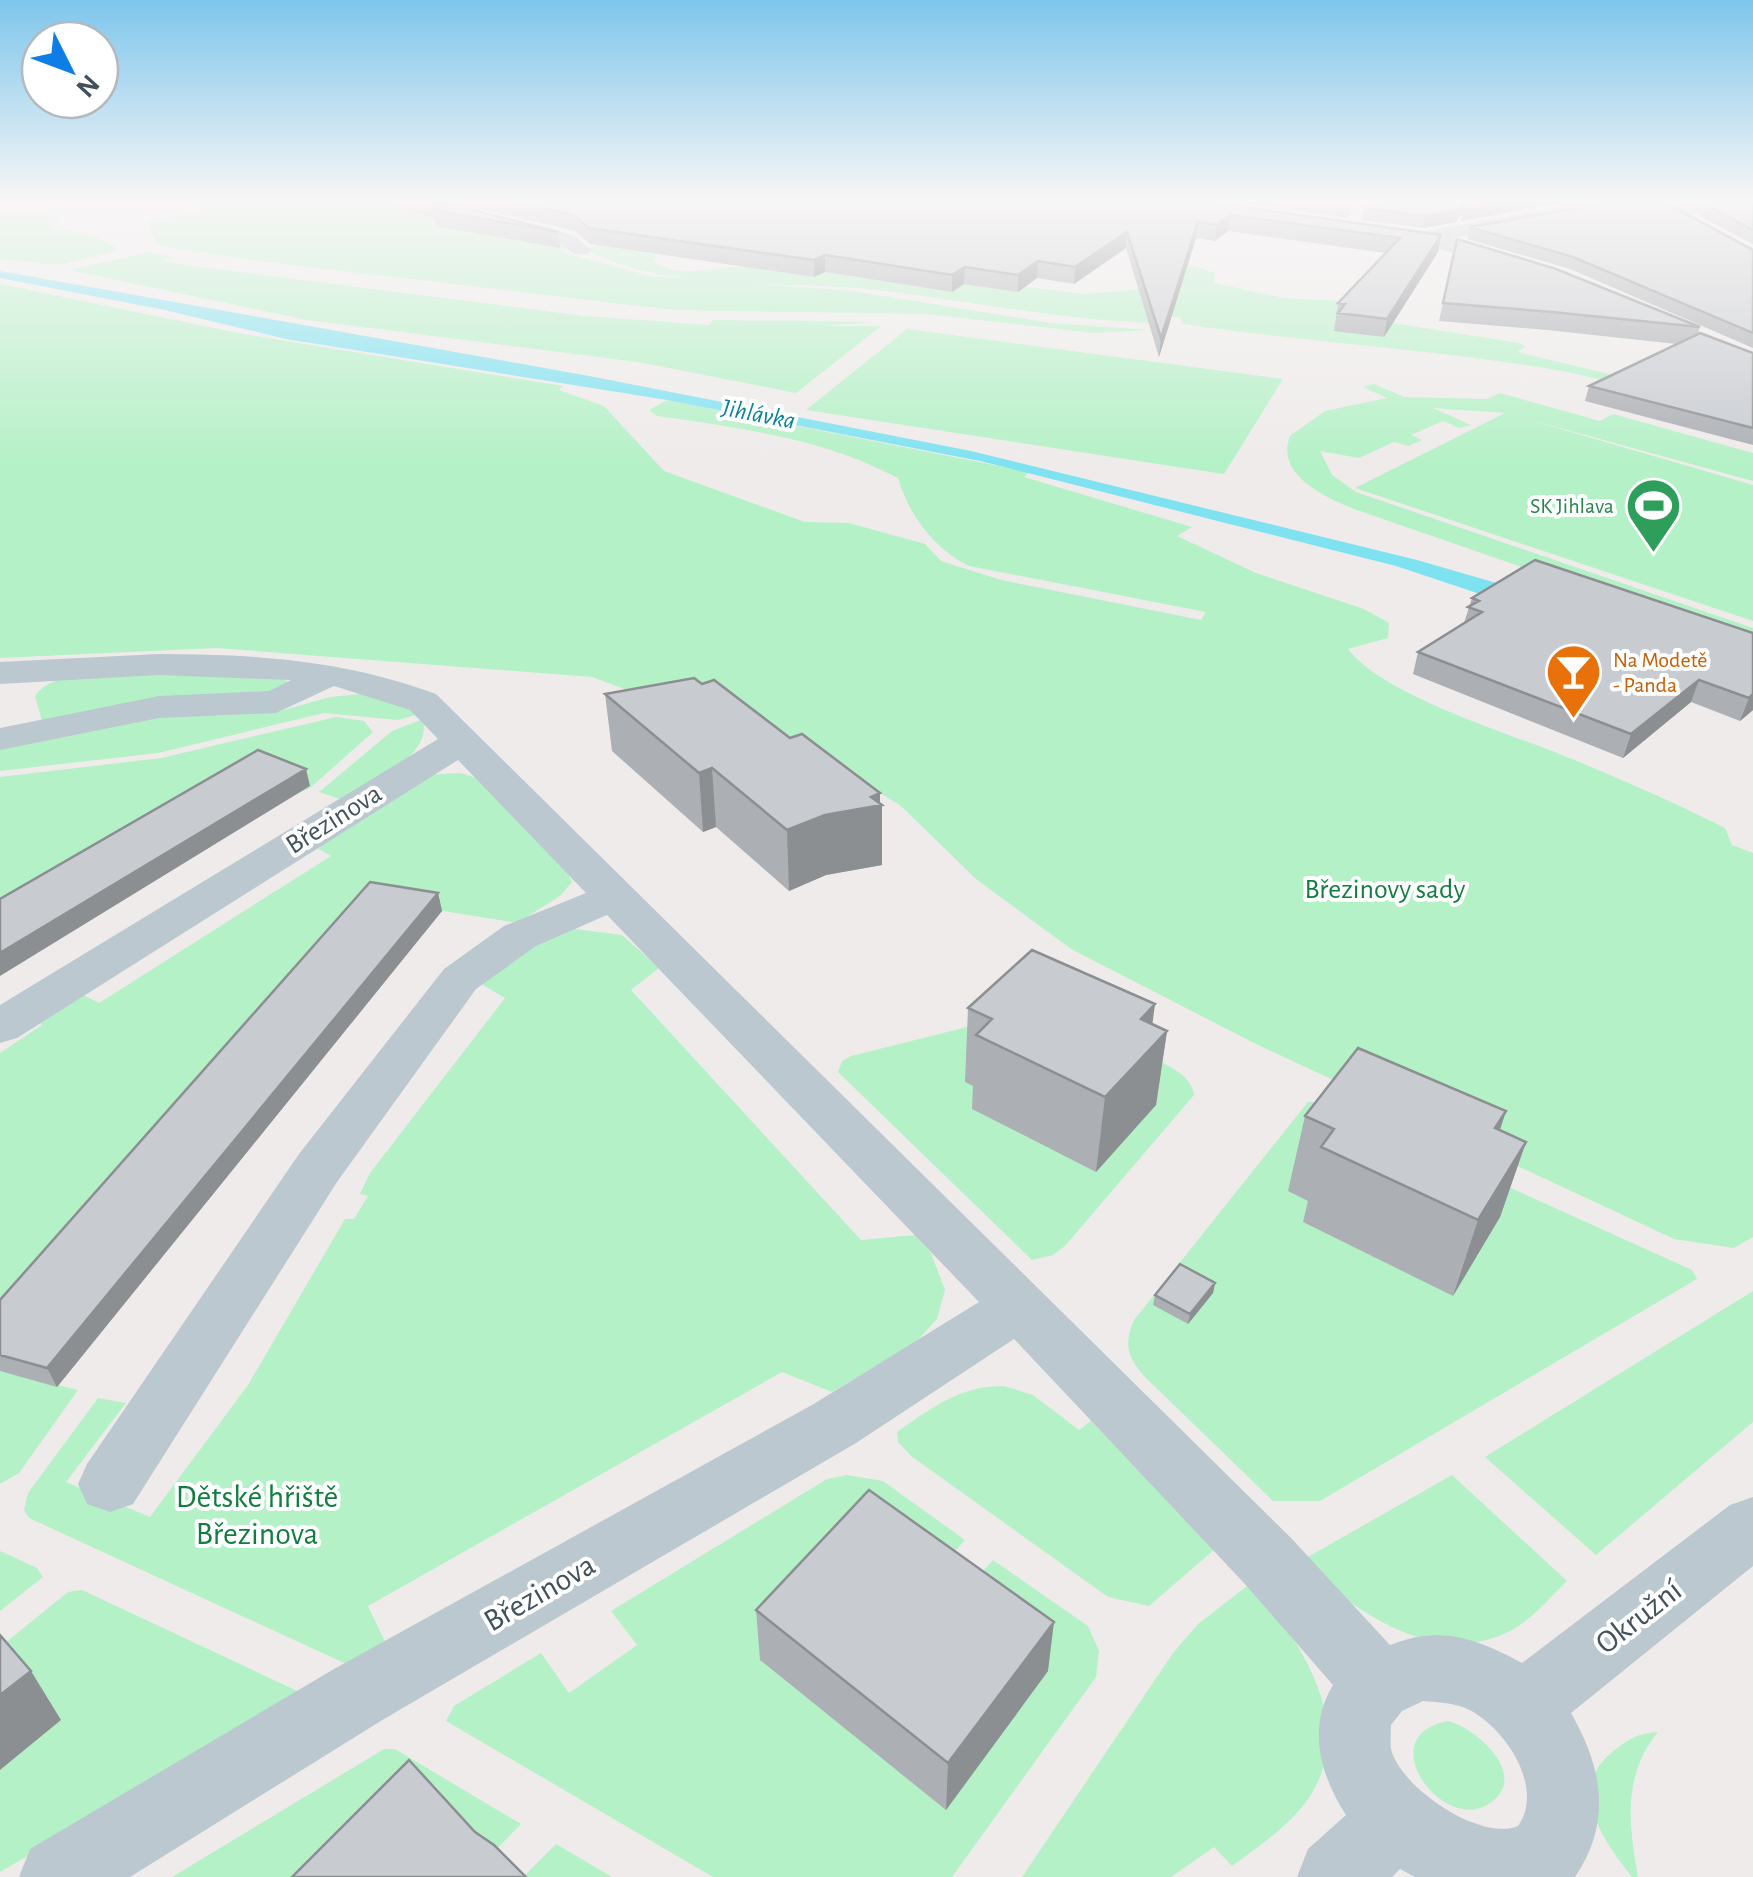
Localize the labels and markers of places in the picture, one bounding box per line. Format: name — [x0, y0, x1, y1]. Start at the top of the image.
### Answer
sports icon: SK Jihlava — [1623, 475, 1683, 554]
place label: SK Jihlava — [1530, 495, 1614, 517]
bar icon: Na Modetě - Panda — [1544, 642, 1604, 721]
place label: Na Modetě - Panda — [1613, 649, 1708, 696]

